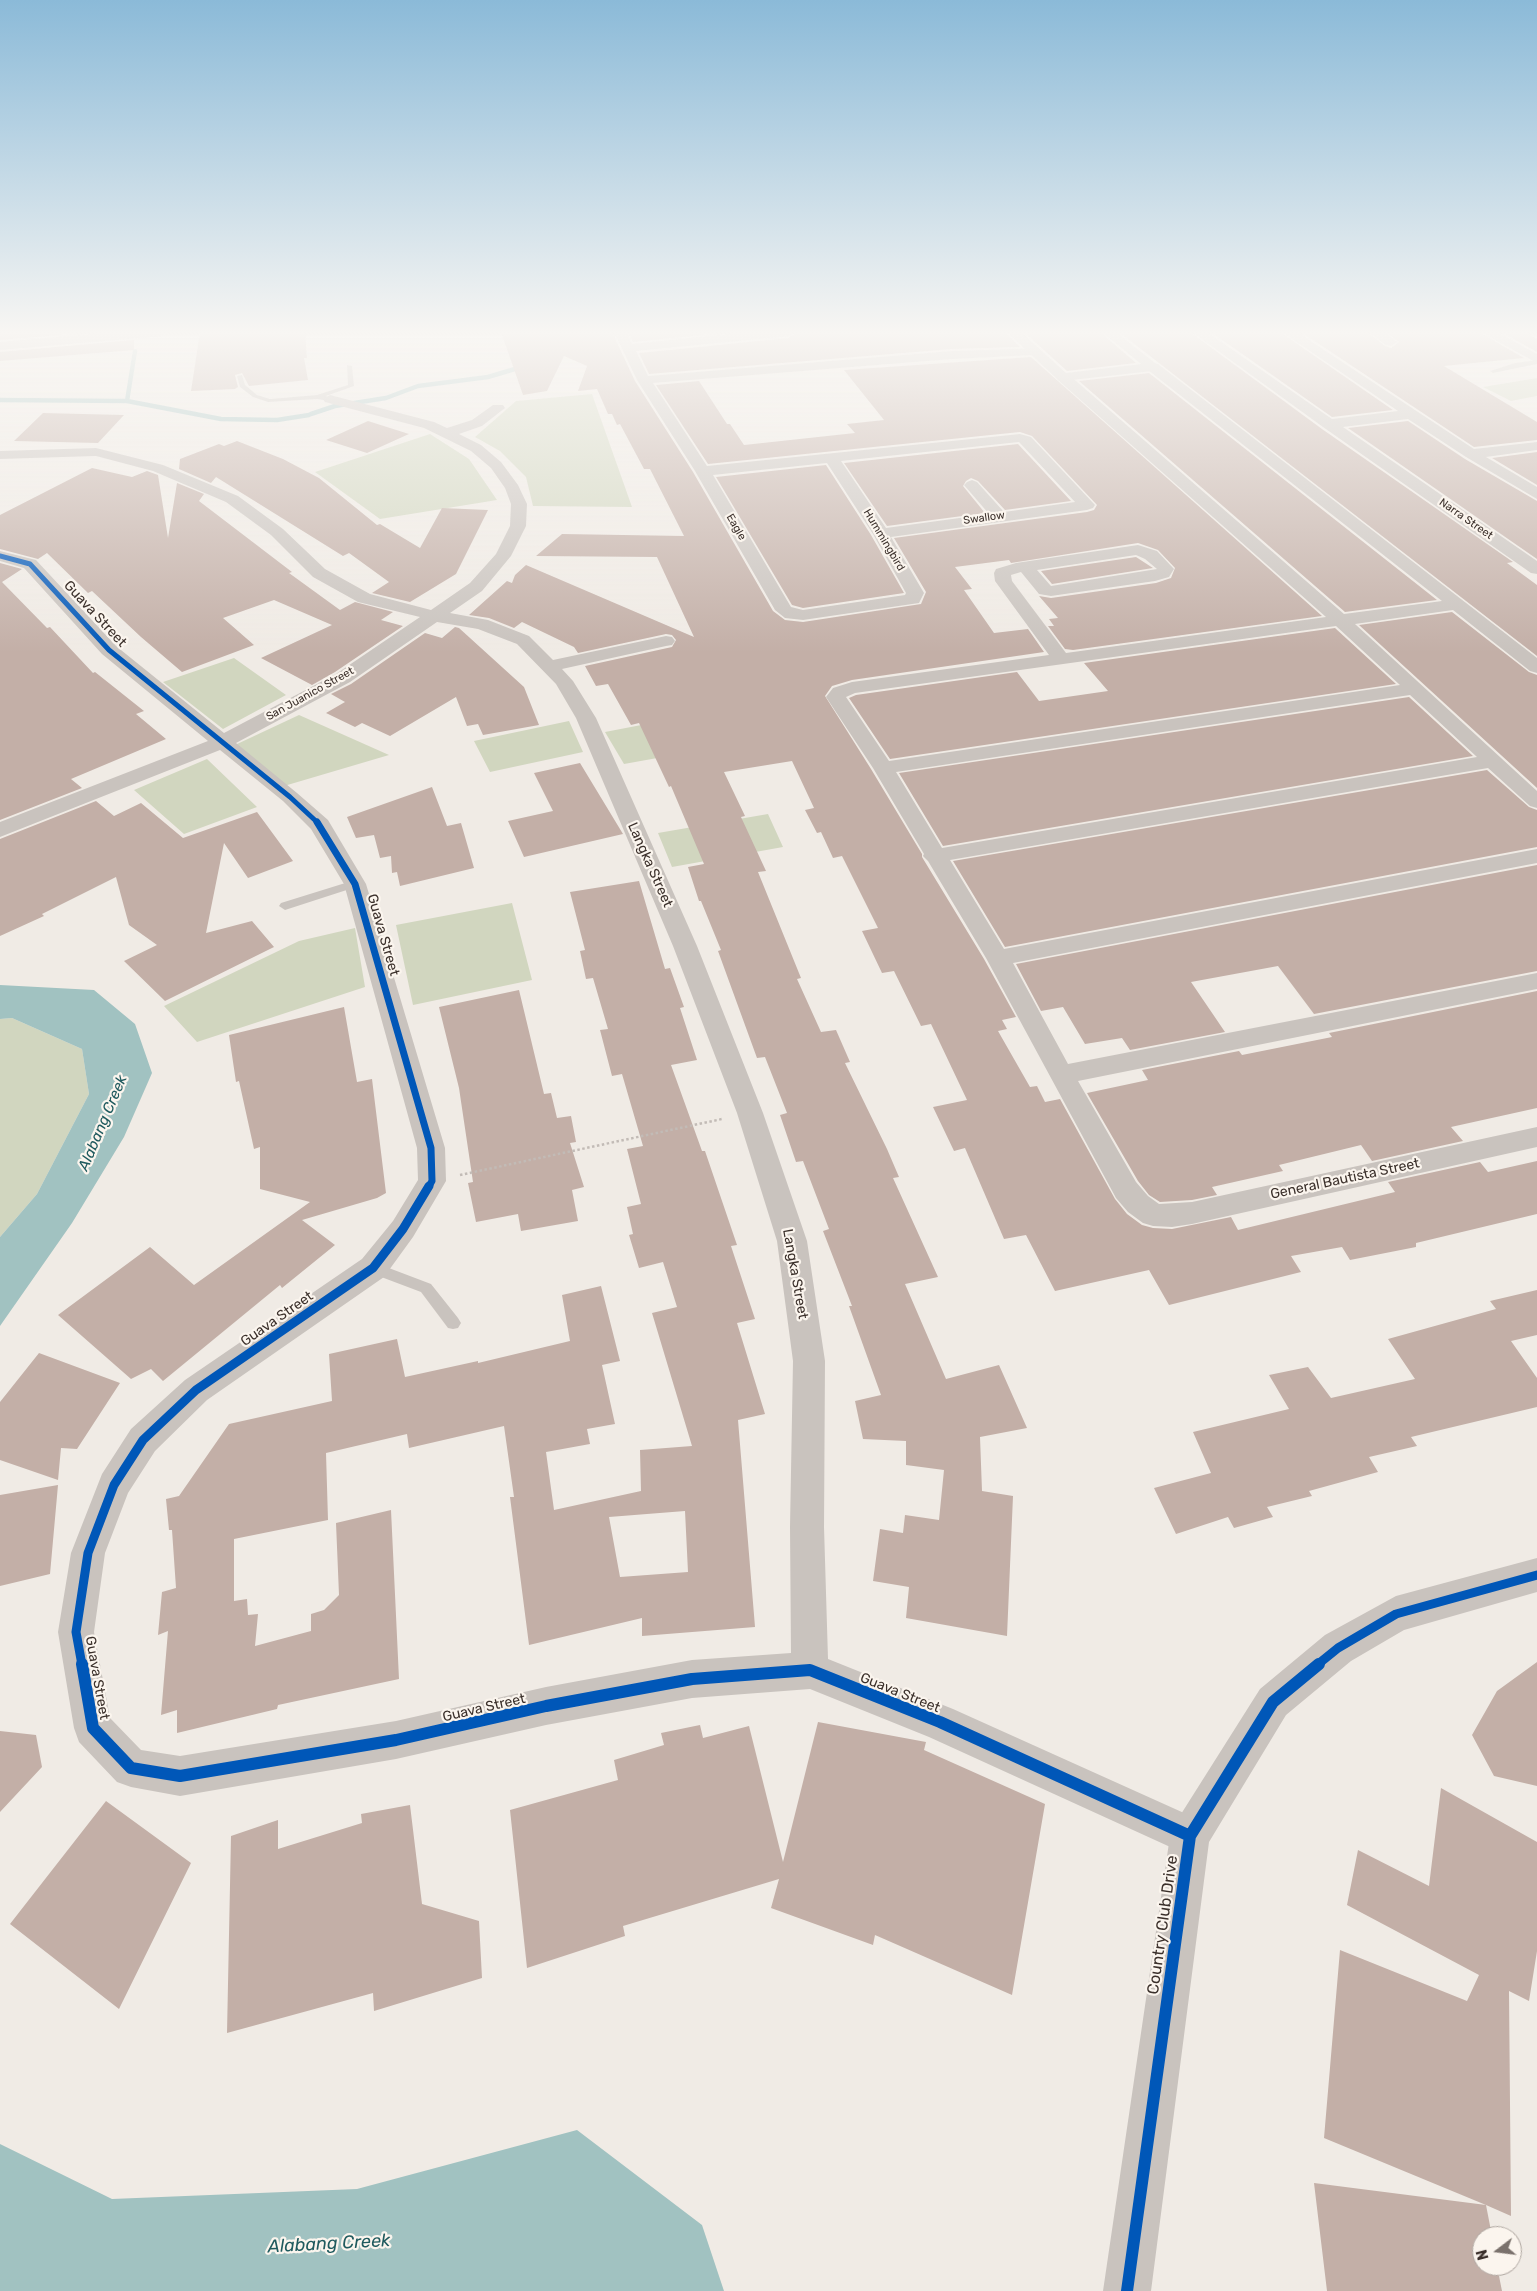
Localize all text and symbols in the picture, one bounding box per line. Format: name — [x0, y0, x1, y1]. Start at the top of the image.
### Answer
street label: Narra Street — [1437, 496, 1495, 542]
street label: Hummingbird — [860, 507, 908, 573]
street label: Swallow — [962, 509, 1006, 527]
street label: Eagle — [723, 512, 749, 542]
street label: Guava Street — [60, 577, 130, 651]
street label: San Juanico Street — [264, 664, 356, 724]
street label: Langka Street — [624, 820, 676, 910]
street label: Guava Street — [363, 892, 403, 978]
water label: Alabang Creek — [75, 1072, 131, 1174]
street label: General Bautista Street — [1269, 1155, 1421, 1203]
street label: Langka Street — [779, 1228, 811, 1320]
street label: Guava Street — [238, 1288, 316, 1350]
street label: Guava Street — [81, 1635, 113, 1721]
street label: Guava Street — [858, 1669, 942, 1717]
street label: Guava Street — [441, 1690, 527, 1726]
street label: Country Club Drive — [1144, 1854, 1182, 1996]
north arrow — [1472, 2226, 1522, 2276]
water label: Alabang Creek — [267, 2230, 391, 2258]
text: N — [1473, 2248, 1493, 2262]

